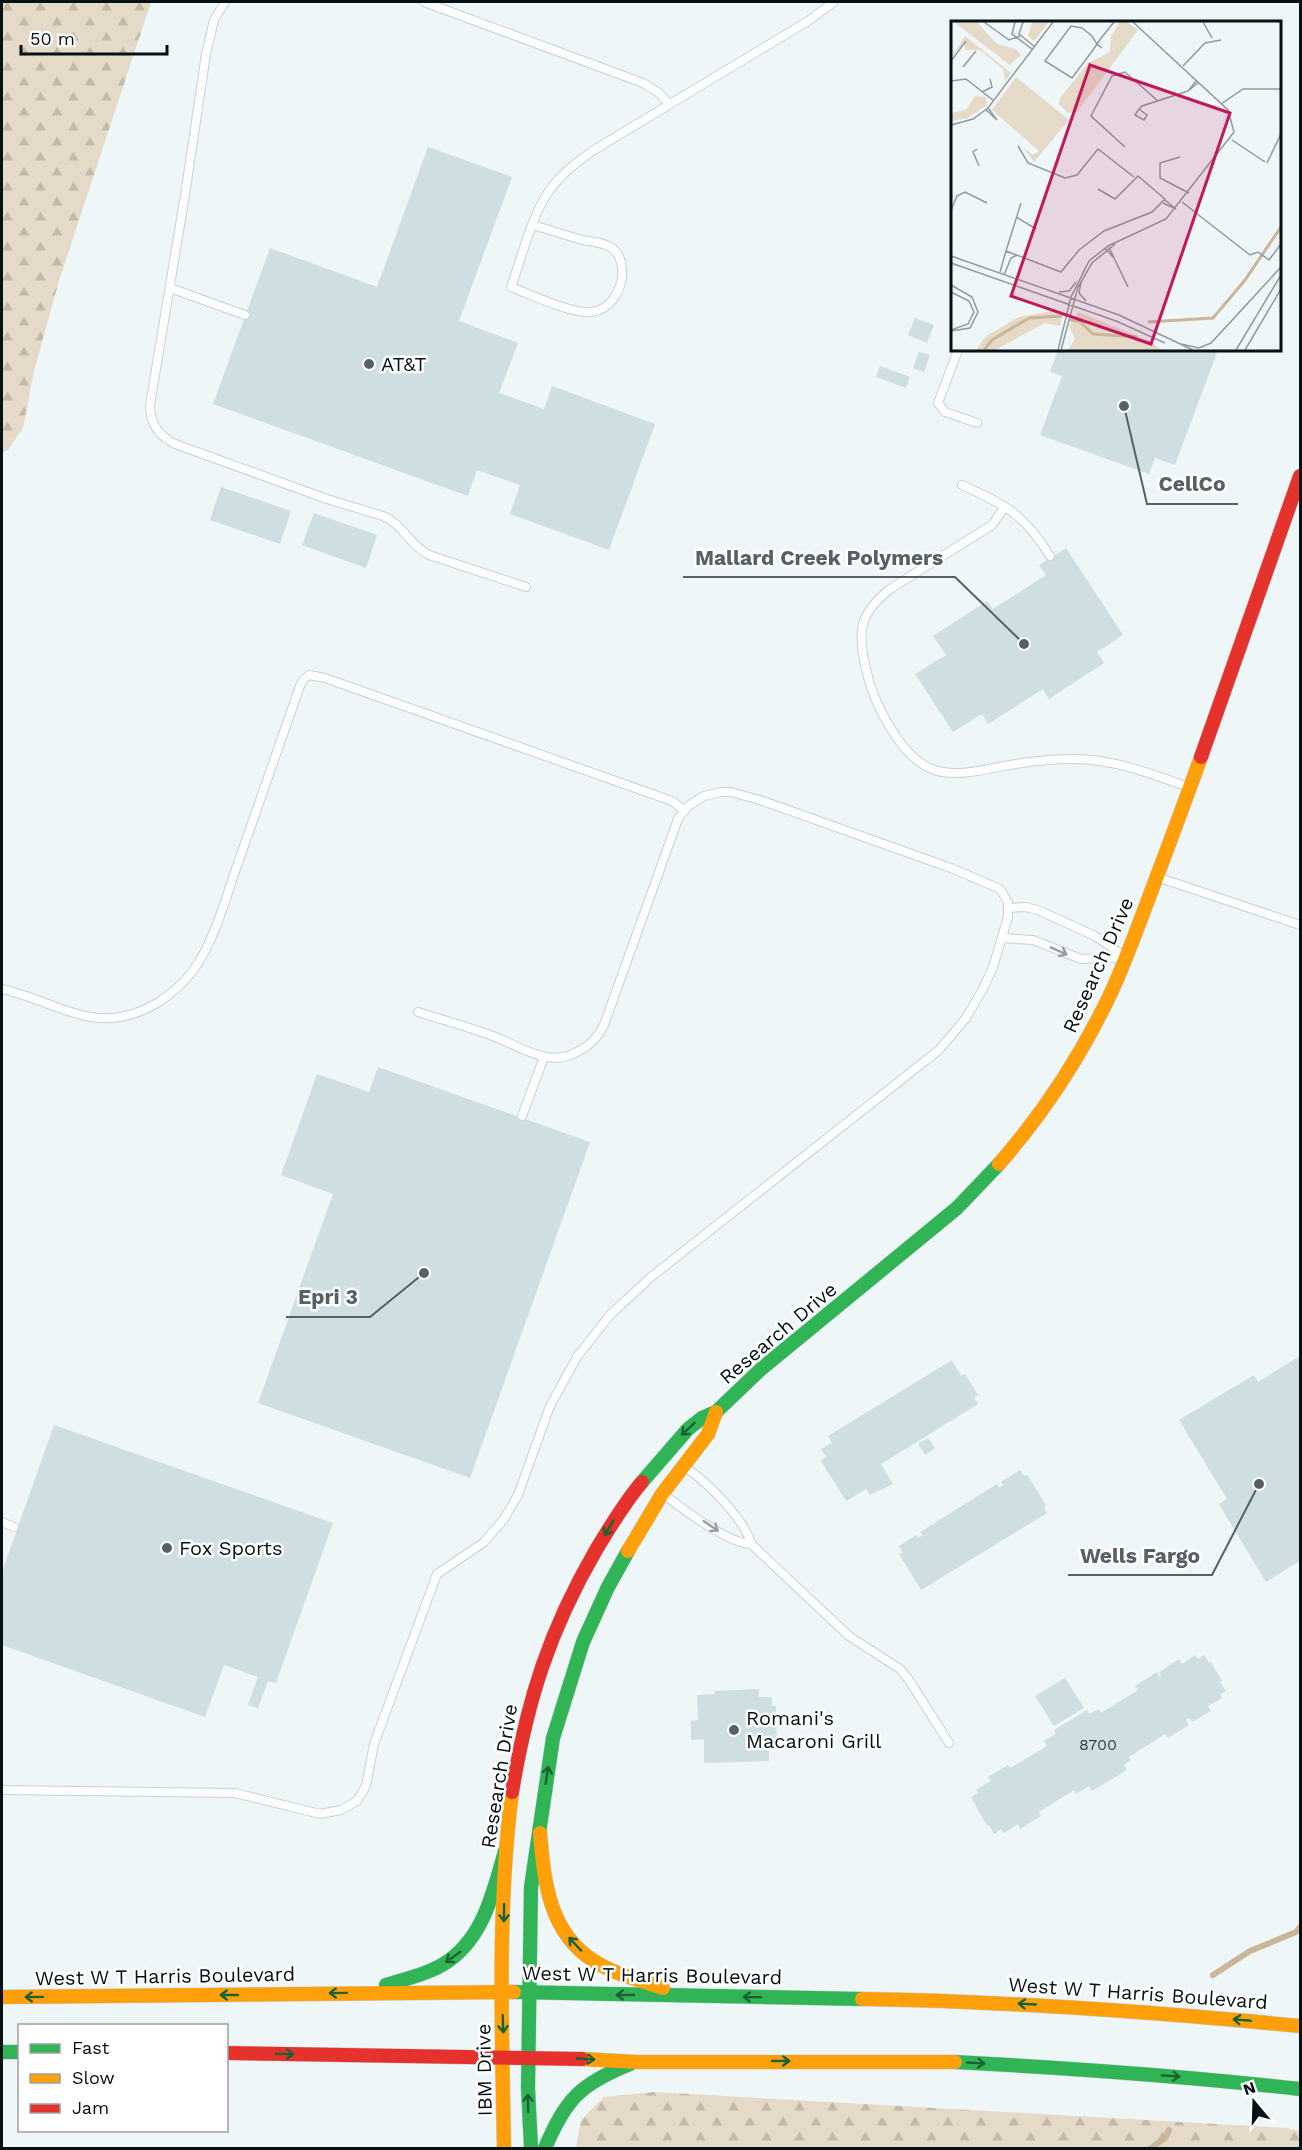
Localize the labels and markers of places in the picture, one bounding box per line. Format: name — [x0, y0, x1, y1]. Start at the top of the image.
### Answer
place label: AT&T — [381, 352, 426, 376]
marker: AT&T — [362, 357, 376, 371]
callout: CellCo — [1147, 465, 1238, 504]
callout: Mallard Creek Polymers — [683, 538, 955, 577]
callout: Epri 3 — [286, 1278, 370, 1317]
place label: Fox Sports — [179, 1536, 283, 1560]
callout: Wells Fargo — [1068, 1536, 1212, 1575]
marker: Fox Sports — [160, 1541, 174, 1555]
place label: Romani's Macaroni Grill — [746, 1706, 881, 1753]
marker: Romani's Macaroni Grill — [727, 1723, 741, 1737]

